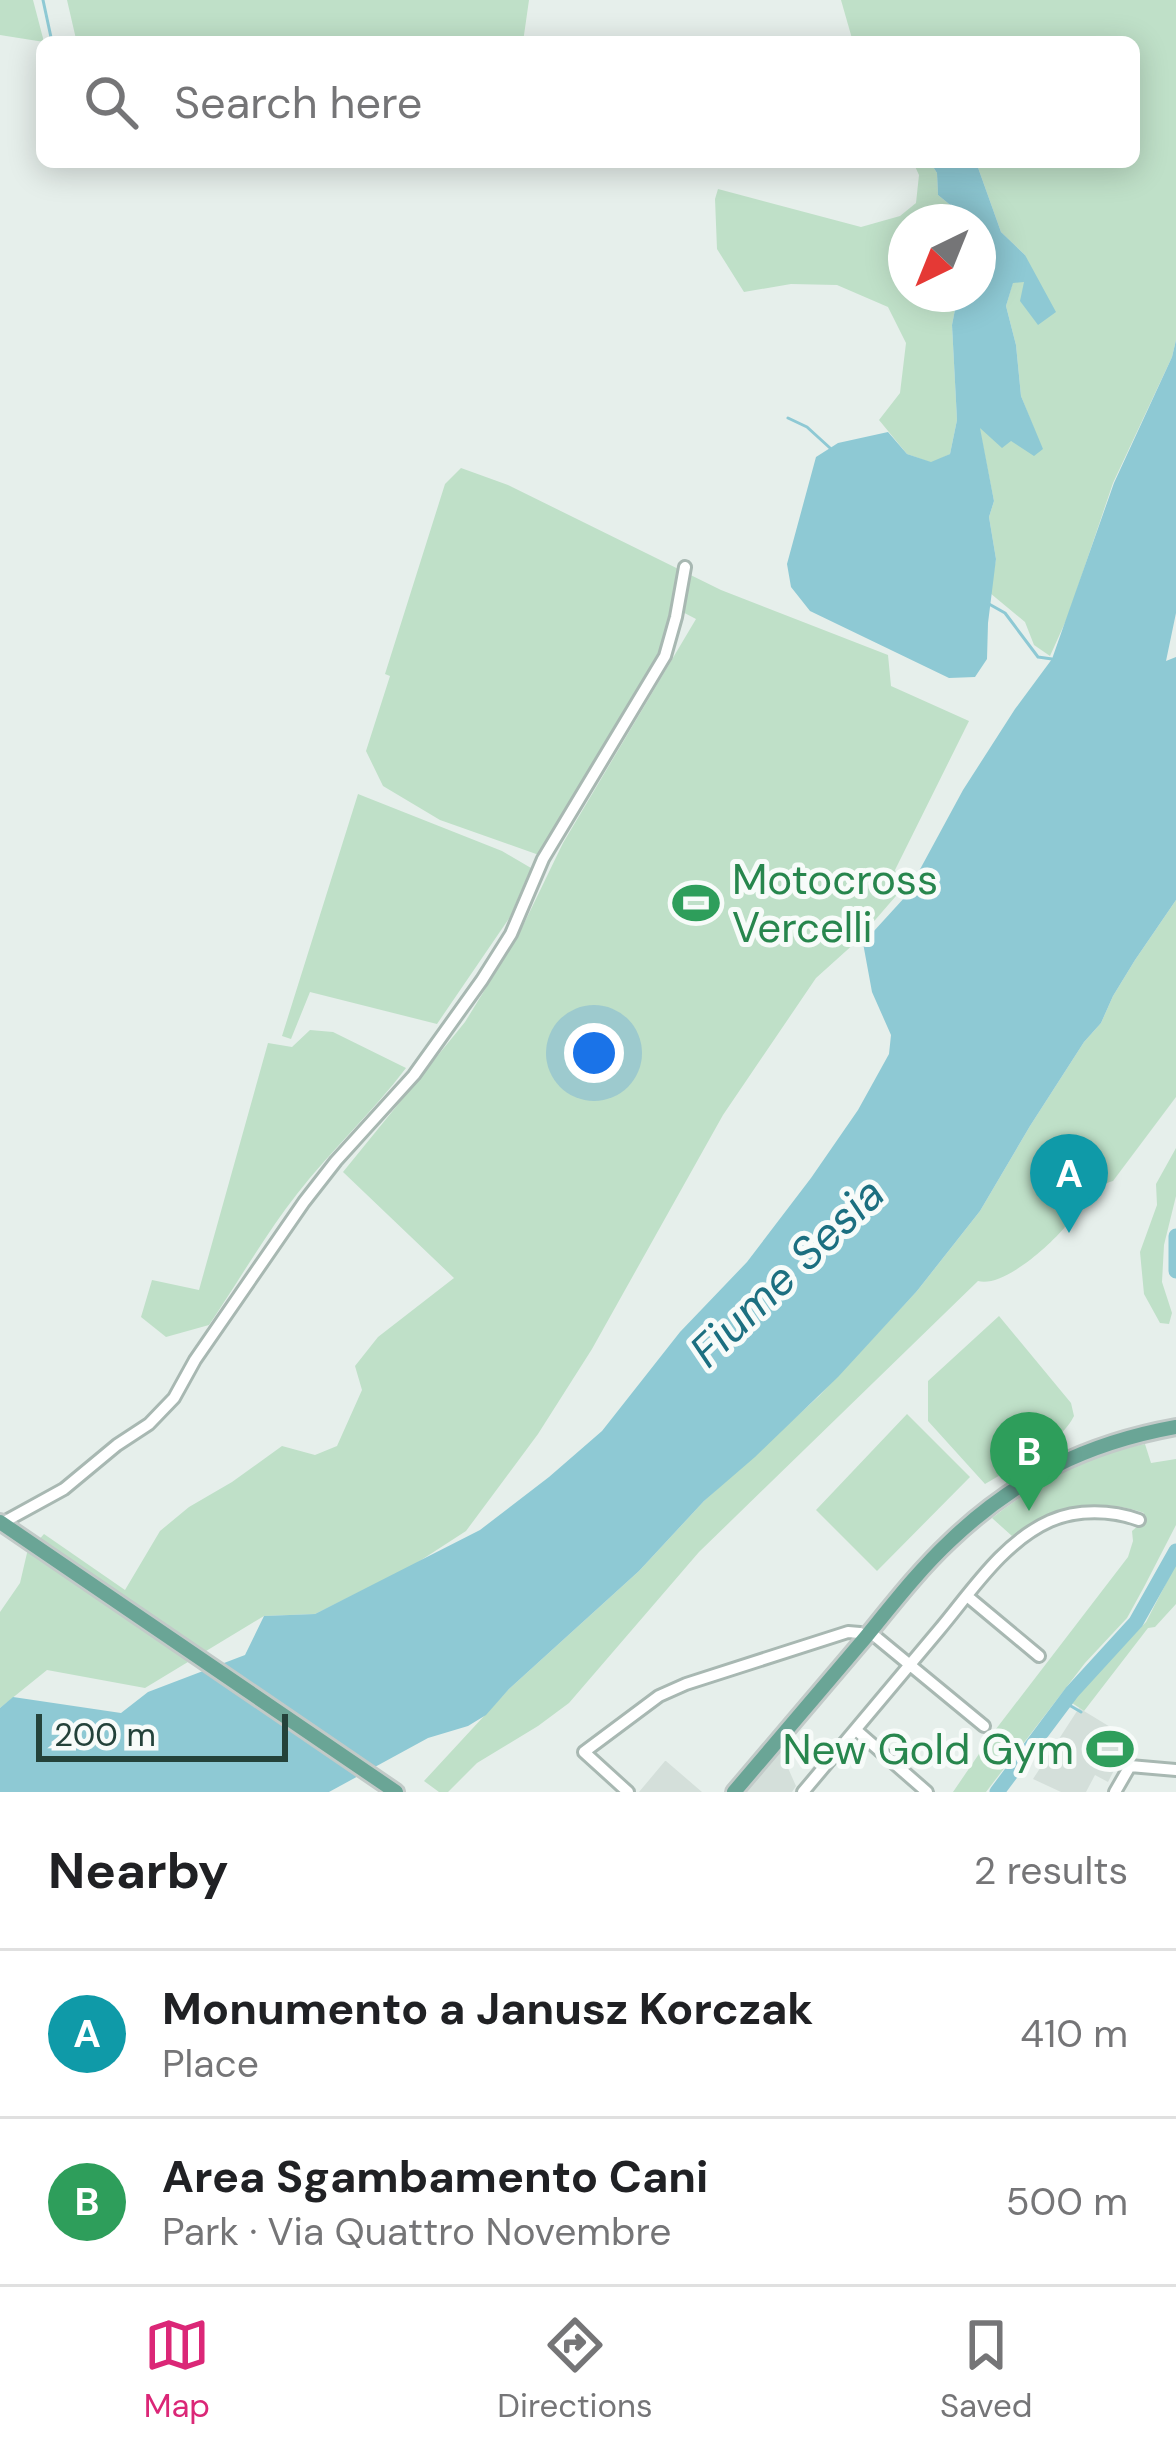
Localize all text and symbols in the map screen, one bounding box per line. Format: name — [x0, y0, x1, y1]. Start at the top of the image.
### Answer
search box — [36, 36, 1140, 168]
icon: search — [78, 69, 144, 135]
text: Search here — [174, 73, 422, 132]
north arrow — [888, 204, 996, 312]
place label: Motocross Vercelli — [732, 852, 938, 955]
sports icon: Motocross Vercelli — [671, 878, 721, 928]
your location — [564, 1023, 624, 1083]
pin: A — [1030, 1134, 1108, 1233]
water label: Fiume Sesia — [677, 1164, 897, 1380]
pin: B — [990, 1412, 1068, 1511]
scale bar — [36, 1708, 288, 1761]
text: 200 m — [54, 1713, 156, 1756]
place label: New Gold Gym — [783, 1722, 1074, 1777]
sports icon: New Gold Gym — [1085, 1724, 1135, 1774]
text: Nearby — [48, 1837, 229, 1904]
text: 2 results — [974, 1845, 1128, 1896]
text: Monumento a Janusz Korczak — [162, 1979, 813, 2038]
text: A — [73, 2008, 101, 2059]
text: 410 m — [1020, 2008, 1128, 2059]
text: Place — [162, 2038, 259, 2089]
text: Area Sgambamento Cani — [162, 2147, 708, 2206]
text: B — [75, 2176, 99, 2227]
text: 500 m — [1006, 2176, 1128, 2227]
text: Park · Via Quattro Novembre — [162, 2206, 671, 2257]
tab: Map — [144, 2312, 210, 2427]
tab: Directions — [497, 2312, 653, 2427]
tab: Saved — [940, 2312, 1032, 2427]

